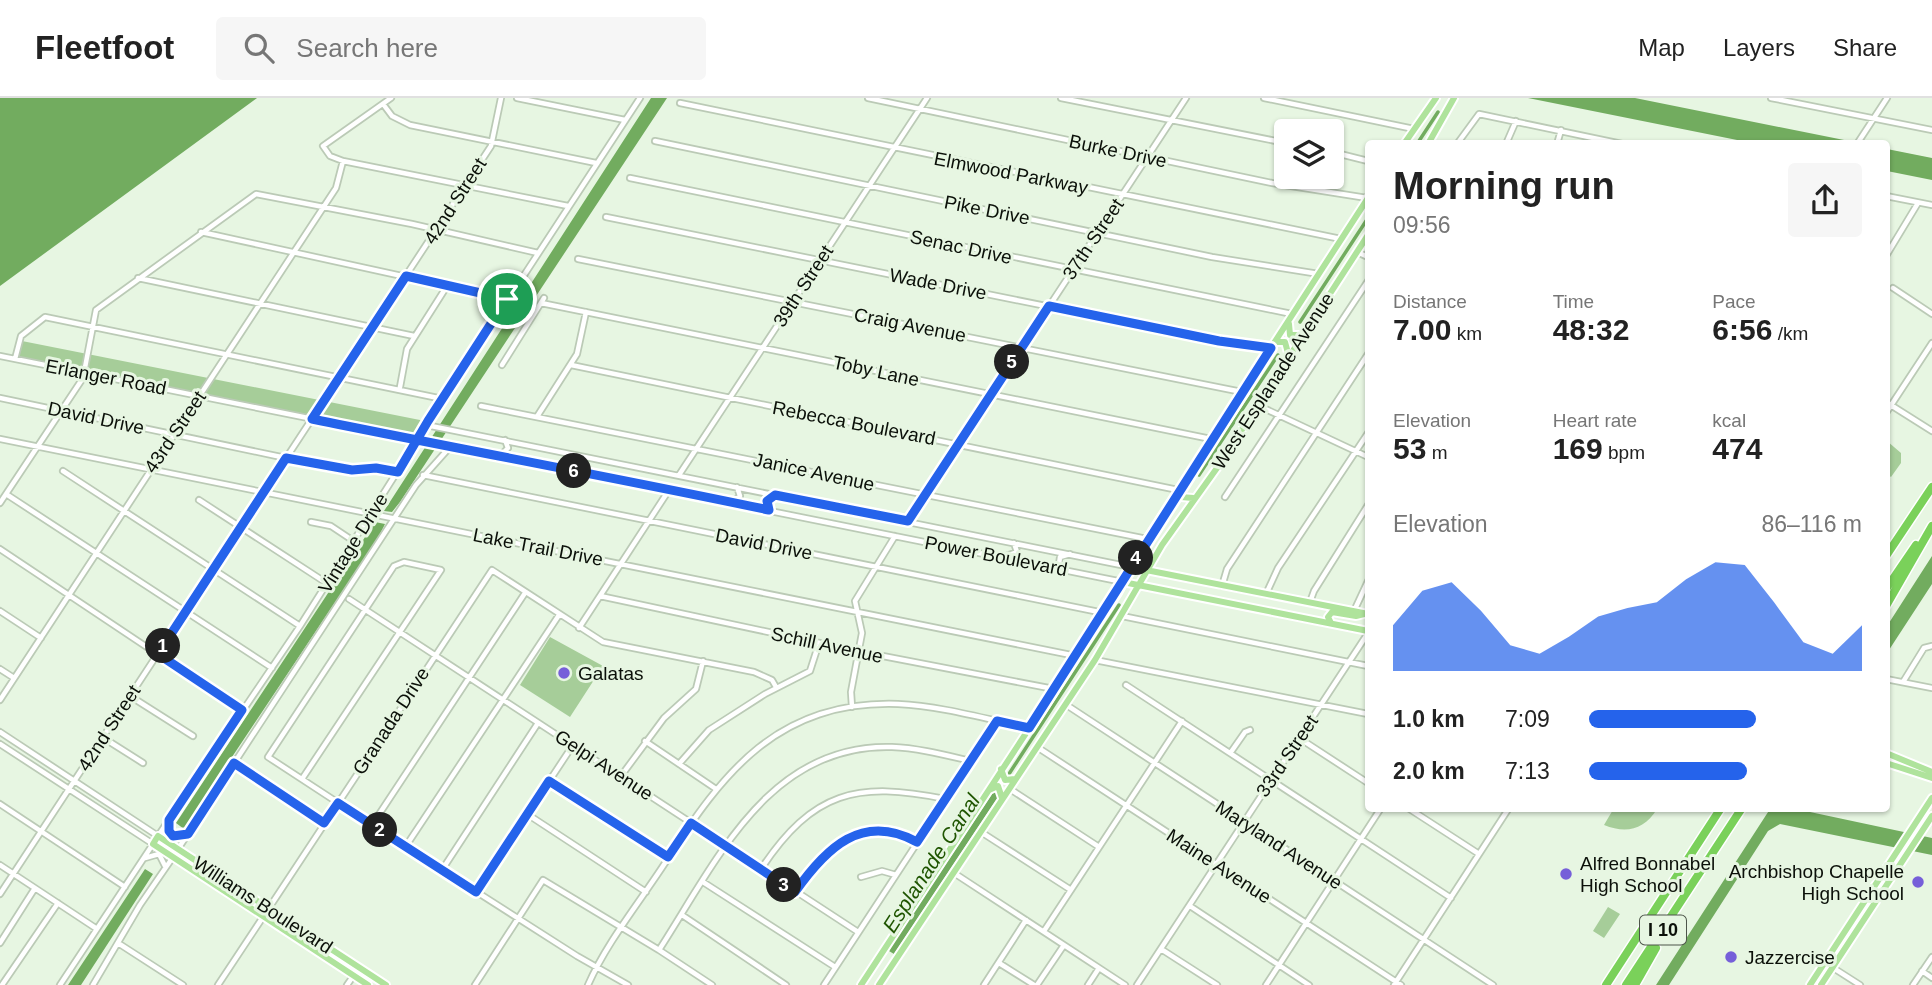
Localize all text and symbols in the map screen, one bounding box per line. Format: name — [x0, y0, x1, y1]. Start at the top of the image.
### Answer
search box — [216, 17, 706, 80]
text: Fleetfoot — [35, 29, 174, 66]
icon: search — [240, 29, 278, 67]
text: Search here — [296, 33, 438, 63]
text: Map — [1638, 34, 1685, 61]
text: Layers — [1723, 34, 1795, 61]
text: Share — [1833, 34, 1897, 61]
map controls — [1274, 119, 1344, 189]
button: layers — [1274, 119, 1344, 189]
street label: Burke Drive — [1067, 130, 1169, 172]
street label: Elmwood Parkway — [932, 148, 1090, 198]
street label: 42nd Street — [419, 153, 491, 248]
button: share — [1788, 163, 1862, 237]
text: Morning run — [1393, 165, 1615, 207]
street label: Pike Drive — [943, 191, 1031, 229]
street label: 37th Street — [1058, 194, 1128, 283]
text: 09:56 — [1393, 212, 1451, 238]
street label: Senac Drive — [908, 226, 1014, 268]
street label: 39th Street — [769, 241, 838, 331]
street label: Wade Drive — [888, 264, 988, 304]
pin — [477, 269, 537, 329]
icon: arrive — [488, 280, 526, 318]
street label: West Esplanade Avenue — [1208, 289, 1338, 473]
text: Distance — [1393, 291, 1467, 312]
text: Time — [1553, 291, 1594, 312]
text: Pace — [1712, 291, 1756, 312]
street label: Craig Avenue — [852, 304, 968, 346]
text: 7.00 — [1393, 313, 1451, 346]
text: 48:32 — [1553, 313, 1629, 346]
text: 6:56 — [1712, 313, 1772, 346]
text: km — [1451, 323, 1482, 344]
text: /km — [1772, 323, 1808, 344]
pin: 5 — [995, 344, 1030, 380]
text: 5 — [1006, 351, 1017, 372]
street label: Toby Lane — [831, 352, 921, 390]
street label: Erlanger Road — [44, 355, 168, 399]
street label: 43rd Street — [140, 387, 210, 477]
street label: Rebecca Boulevard — [771, 397, 937, 449]
street label: David Drive — [46, 398, 146, 438]
text: Elevation — [1393, 410, 1471, 431]
text: Heart rate — [1553, 410, 1637, 431]
text: kcal — [1712, 410, 1746, 431]
text: 53 — [1393, 432, 1426, 465]
text: 169 — [1553, 432, 1603, 465]
text: 474 — [1712, 432, 1762, 465]
text: m — [1426, 442, 1447, 463]
text: bpm — [1603, 442, 1645, 463]
street label: Janice Avenue — [752, 449, 876, 495]
pin: 6 — [556, 454, 592, 488]
text: 6 — [568, 460, 579, 481]
street label: Vintage Drive — [314, 489, 392, 597]
text: Elevation — [1393, 511, 1488, 537]
text: 86–116 m — [1761, 511, 1862, 537]
street label: Lake Trail Drive — [471, 524, 605, 570]
street label: David Drive — [714, 524, 814, 564]
street label: Power Boulevard — [923, 532, 1069, 580]
pin: 4 — [1118, 540, 1154, 575]
text: 4 — [1130, 547, 1141, 568]
street label: Schill Avenue — [769, 623, 885, 667]
pin: 1 — [146, 628, 180, 664]
text: 1 — [157, 635, 168, 656]
street label: Granada Drive — [349, 663, 433, 779]
place label: Galatas — [578, 663, 643, 684]
marker: Galatas — [556, 665, 572, 681]
street label: 42nd Street — [73, 680, 145, 775]
text: 1.0 km — [1393, 706, 1465, 732]
text: 7:09 — [1505, 706, 1550, 732]
street label: 33rd Street — [1252, 711, 1322, 801]
street label: Gelpi Avenue — [551, 726, 657, 804]
text: 2.0 km — [1393, 758, 1465, 784]
text: 7:13 — [1505, 758, 1550, 784]
water label: Esplanade Canal — [878, 789, 985, 936]
street label: Maryland Avenue — [1212, 796, 1346, 894]
pin: 2 — [362, 812, 398, 848]
text: 2 — [374, 819, 385, 840]
street label: Maine Avenue — [1163, 824, 1275, 908]
street label: Williams Boulevard — [190, 852, 336, 958]
place label: Alfred Bonnabel High School — [1580, 853, 1715, 896]
place label: Archbishop Chapelle High School — [1729, 861, 1904, 904]
marker: Alfred Bonnabel High School — [1558, 866, 1574, 882]
pin: 3 — [766, 868, 802, 902]
text: 3 — [778, 874, 789, 895]
marker: Archbishop Chapelle High School — [1910, 874, 1926, 890]
road number: I 10 — [1640, 916, 1686, 944]
place label: Jazzercise — [1745, 947, 1835, 968]
marker: Jazzercise — [1723, 949, 1739, 965]

